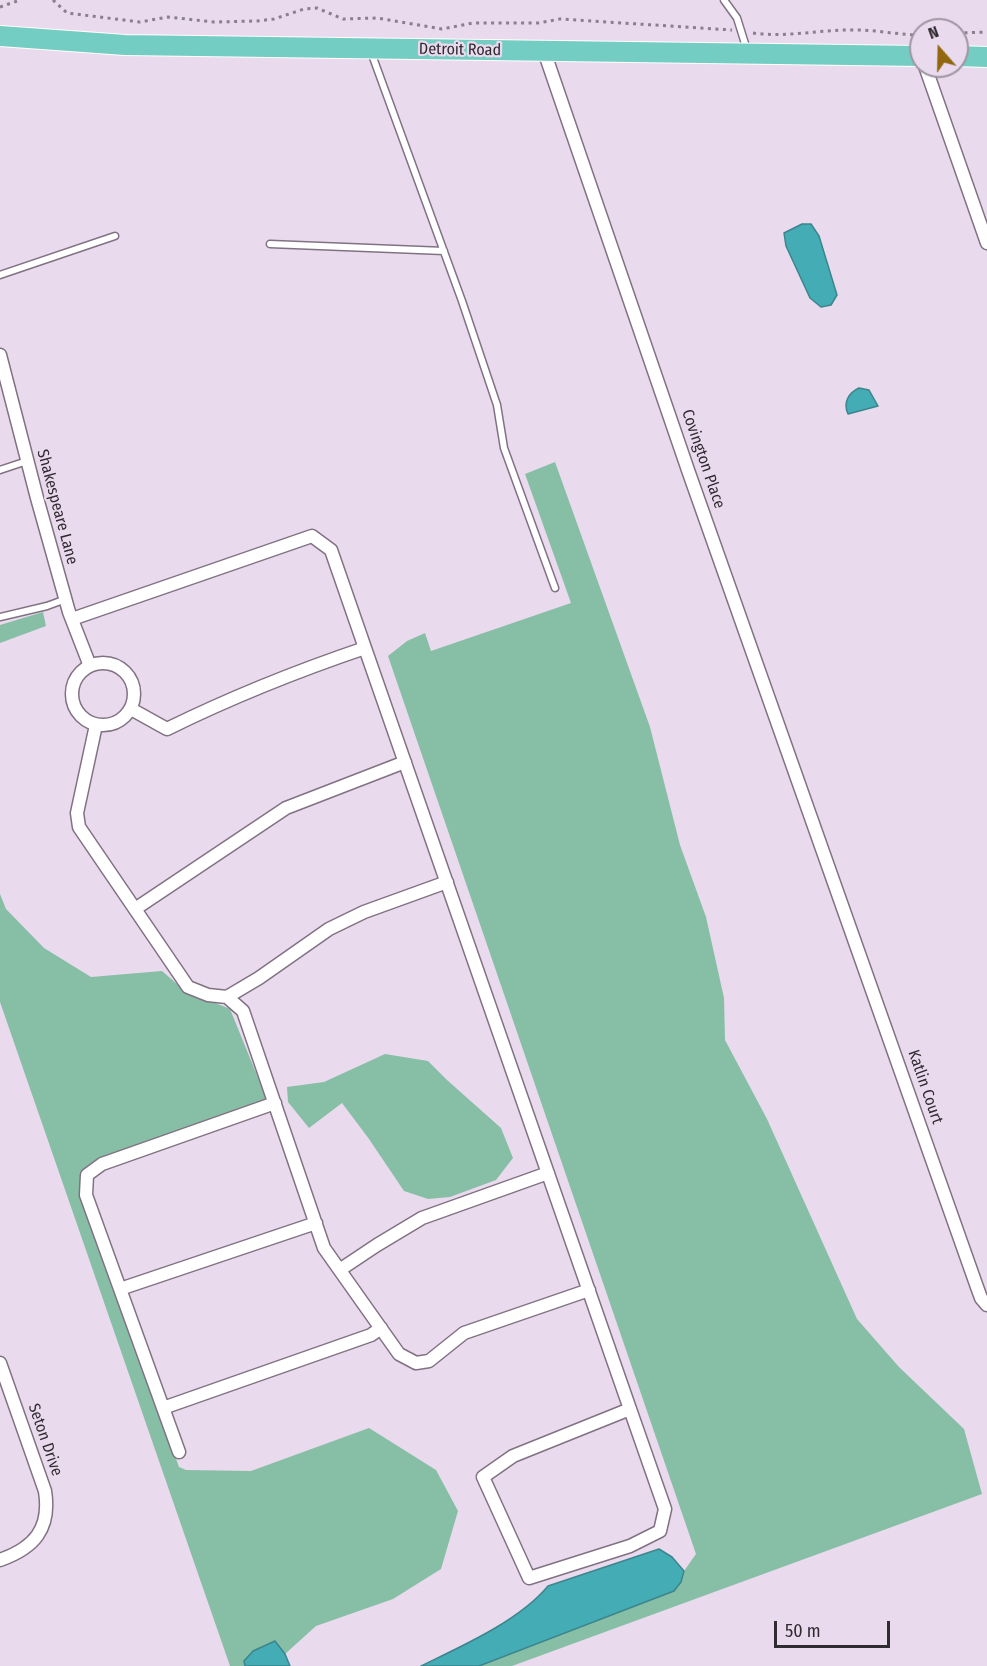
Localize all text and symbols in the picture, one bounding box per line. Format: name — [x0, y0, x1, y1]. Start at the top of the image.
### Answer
north arrow — [909, 18, 969, 78]
text: N — [926, 22, 941, 43]
street label: Detroit Road — [419, 40, 501, 60]
street label: Covington Place — [677, 407, 729, 511]
street label: Shakespeare Lane — [32, 447, 82, 567]
street label: Katlin Court — [903, 1047, 947, 1127]
street label: Seton Drive — [24, 1401, 66, 1479]
scale bar — [777, 1609, 892, 1647]
text: 50 m — [785, 1620, 821, 1642]

